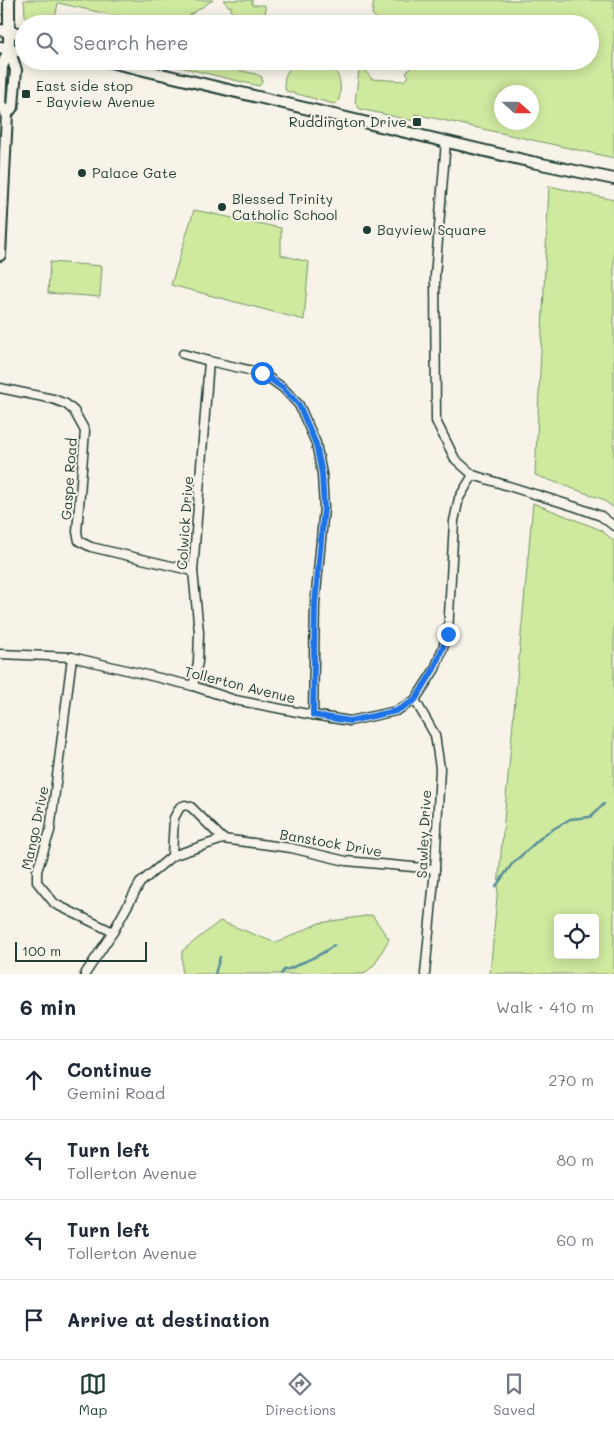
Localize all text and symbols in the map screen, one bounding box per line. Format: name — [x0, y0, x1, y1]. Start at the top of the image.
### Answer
search box — [15, 15, 599, 70]
icon: search — [33, 29, 61, 57]
text: Search here — [73, 30, 189, 55]
place label: East side stop - Bayview Avenue — [36, 76, 155, 111]
north arrow — [494, 85, 539, 130]
marker: East side stop - Bayview Avenue — [20, 88, 32, 100]
place label: Ruddington Drive — [289, 112, 407, 131]
marker: Ruddington Drive — [411, 116, 423, 128]
place label: Palace Gate — [92, 163, 177, 182]
marker: Palace Gate — [76, 167, 88, 179]
place label: Blessed Trinity Catholic School — [232, 189, 338, 224]
marker: Blessed Trinity Catholic School — [216, 201, 228, 213]
place label: Bayview Square — [377, 220, 486, 239]
marker: Bayview Square — [361, 224, 373, 236]
route start — [251, 362, 274, 385]
street label: Gaspe Road — [56, 437, 81, 521]
street label: Colwick Drive — [172, 475, 197, 571]
route end — [437, 623, 460, 646]
street label: Tollerton Avenue — [183, 662, 298, 708]
street label: Mango Drive — [16, 784, 53, 872]
street label: Sawley Drive — [412, 789, 435, 879]
street label: Banstock Drive — [278, 824, 384, 861]
map controls — [554, 914, 599, 959]
button: locate — [554, 914, 599, 959]
scale bar — [15, 939, 148, 962]
text: 100 m — [22, 941, 61, 960]
text: 6 min — [20, 993, 76, 1020]
text: Walk · 410 m — [496, 996, 594, 1017]
text: Continue — [67, 1057, 152, 1082]
icon: ahead — [20, 1066, 48, 1094]
text: 270 m — [548, 1069, 594, 1090]
text: Gemini Road — [67, 1082, 165, 1103]
text: Turn left — [67, 1137, 150, 1162]
icon: left — [20, 1146, 48, 1174]
text: 80 m — [557, 1149, 594, 1170]
text: Tollerton Avenue — [67, 1162, 197, 1183]
text: Turn left — [67, 1217, 150, 1242]
icon: left — [20, 1226, 48, 1254]
text: 60 m — [557, 1229, 594, 1250]
text: Tollerton Avenue — [67, 1242, 197, 1263]
icon: arrive — [20, 1306, 48, 1334]
text: Arrive at destination — [67, 1307, 270, 1332]
tab: Map — [79, 1370, 107, 1419]
tab: Directions — [265, 1370, 336, 1419]
tab: Saved — [494, 1370, 535, 1419]

